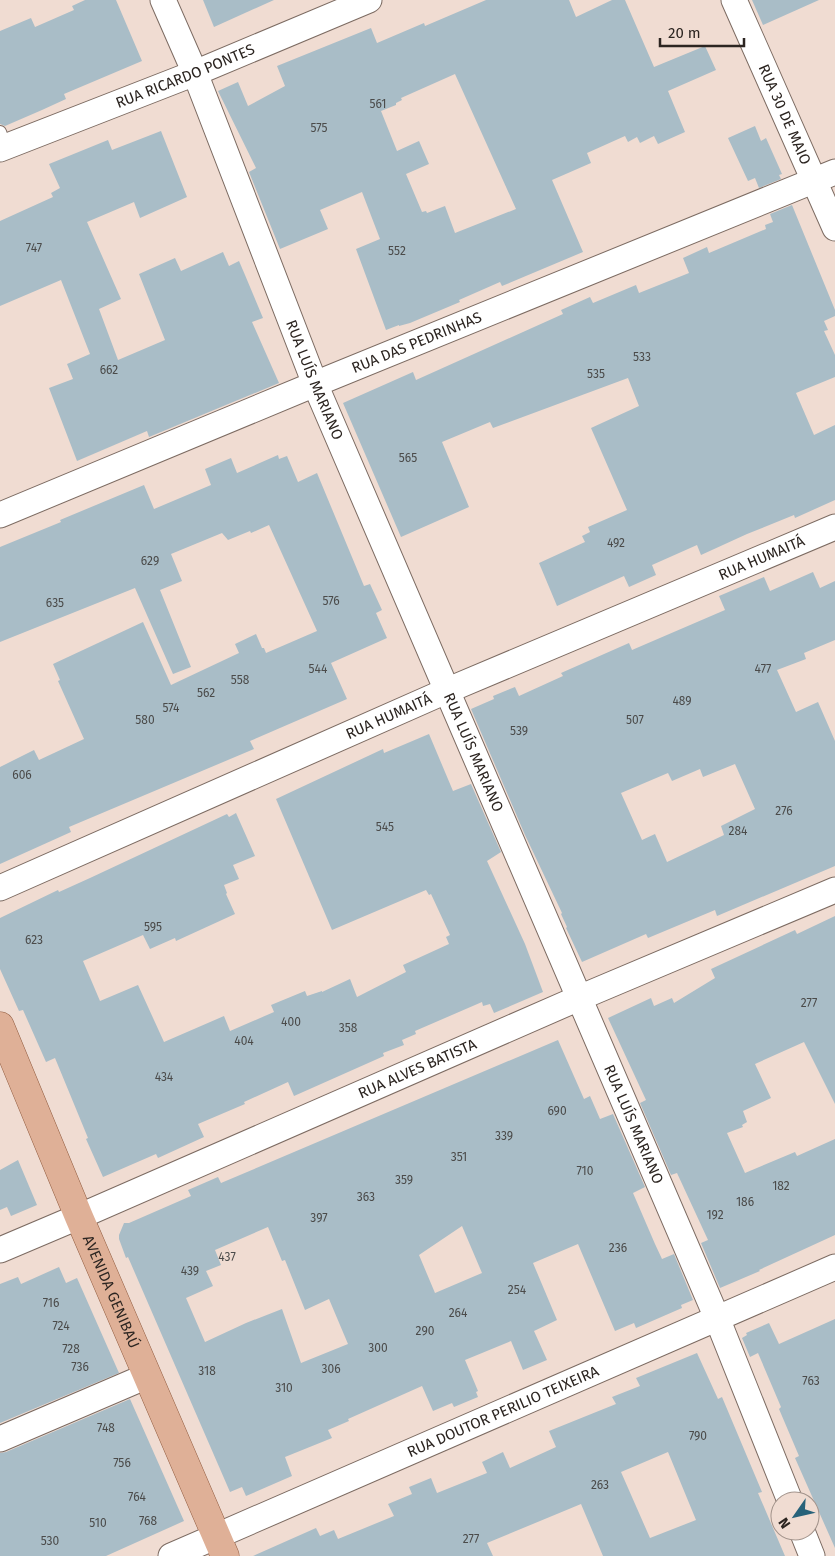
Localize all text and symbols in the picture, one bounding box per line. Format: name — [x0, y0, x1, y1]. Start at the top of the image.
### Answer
scale bar — [660, 15, 744, 47]
text: 20 m — [668, 24, 701, 42]
street label: RUA RICARDO PONTES — [113, 40, 257, 112]
street label: RUA 30 DE MAIO — [755, 61, 815, 167]
house number: 561 — [369, 97, 387, 111]
house number: 575 — [311, 121, 327, 135]
house number: 747 — [26, 241, 42, 255]
house number: 552 — [388, 244, 406, 258]
street label: RUA DAS PEDRINHAS — [349, 308, 484, 377]
street label: RUA LUÍS MARIANO — [282, 317, 347, 443]
house number: 533 — [633, 350, 651, 364]
house number: 662 — [100, 363, 118, 377]
house number: 535 — [587, 367, 605, 381]
house number: 565 — [399, 451, 417, 465]
street label: RUA HUMAITÁ — [716, 532, 808, 584]
house number: 492 — [607, 536, 625, 550]
house number: 629 — [141, 554, 159, 568]
house number: 576 — [322, 594, 340, 608]
house number: 635 — [46, 596, 64, 610]
house number: 544 — [309, 662, 328, 676]
house number: 477 — [755, 662, 771, 676]
house number: 558 — [231, 673, 250, 687]
house number: 562 — [197, 686, 215, 700]
street label: RUA HUMAITÁ — [343, 689, 435, 743]
street label: RUA LUÍS MARIANO — [440, 690, 507, 815]
house number: 489 — [672, 694, 692, 708]
house number: 574 — [163, 701, 180, 715]
house number: 580 — [135, 713, 155, 727]
house number: 507 — [626, 713, 644, 727]
house number: 539 — [510, 724, 528, 738]
house number: 606 — [12, 768, 32, 782]
house number: 276 — [775, 804, 793, 818]
house number: 545 — [376, 820, 394, 834]
house number: 284 — [729, 824, 748, 838]
house number: 595 — [144, 920, 162, 934]
house number: 623 — [25, 933, 43, 947]
house number: 277 — [801, 996, 817, 1010]
house number: 400 — [281, 1015, 301, 1029]
house number: 358 — [339, 1021, 358, 1035]
house number: 404 — [234, 1034, 254, 1048]
street label: RUA ALVES BATISTA — [355, 1035, 480, 1102]
street label: RUA LUÍS MARIANO — [600, 1062, 667, 1187]
house number: 434 — [155, 1070, 174, 1084]
house number: 690 — [547, 1104, 567, 1118]
house number: 339 — [495, 1129, 513, 1143]
house number: 351 — [451, 1150, 467, 1164]
house number: 710 — [576, 1164, 594, 1178]
house number: 359 — [395, 1173, 413, 1187]
house number: 182 — [772, 1179, 790, 1193]
house number: 363 — [357, 1190, 375, 1204]
house number: 186 — [736, 1195, 754, 1209]
house number: 192 — [706, 1208, 724, 1222]
house number: 397 — [310, 1211, 328, 1225]
street label: AVENIDA GENIBAÚ — [79, 1232, 143, 1351]
house number: 236 — [609, 1241, 627, 1255]
house number: 437 — [218, 1250, 236, 1264]
house number: 439 — [181, 1264, 199, 1278]
house number: 254 — [508, 1283, 527, 1297]
house number: 716 — [43, 1296, 59, 1310]
house number: 264 — [449, 1306, 468, 1320]
house number: 724 — [52, 1319, 70, 1333]
house number: 290 — [416, 1324, 435, 1338]
house number: 300 — [368, 1341, 388, 1355]
house number: 728 — [62, 1342, 80, 1356]
house number: 736 — [71, 1360, 89, 1374]
house number: 306 — [321, 1362, 341, 1376]
street label: RUA DOUTOR PERILIO TEIXEIRA — [404, 1362, 602, 1461]
house number: 318 — [198, 1364, 216, 1378]
house number: 763 — [802, 1374, 820, 1388]
house number: 310 — [275, 1381, 293, 1395]
house number: 748 — [97, 1421, 115, 1435]
house number: 790 — [689, 1429, 707, 1443]
house number: 756 — [113, 1456, 131, 1470]
house number: 263 — [591, 1478, 609, 1492]
house number: 764 — [128, 1490, 147, 1504]
north arrow — [770, 1491, 820, 1541]
house number: 768 — [139, 1514, 157, 1528]
text: N — [775, 1514, 794, 1532]
house number: 510 — [89, 1516, 107, 1530]
house number: 277 — [463, 1532, 479, 1546]
house number: 530 — [41, 1534, 60, 1548]

